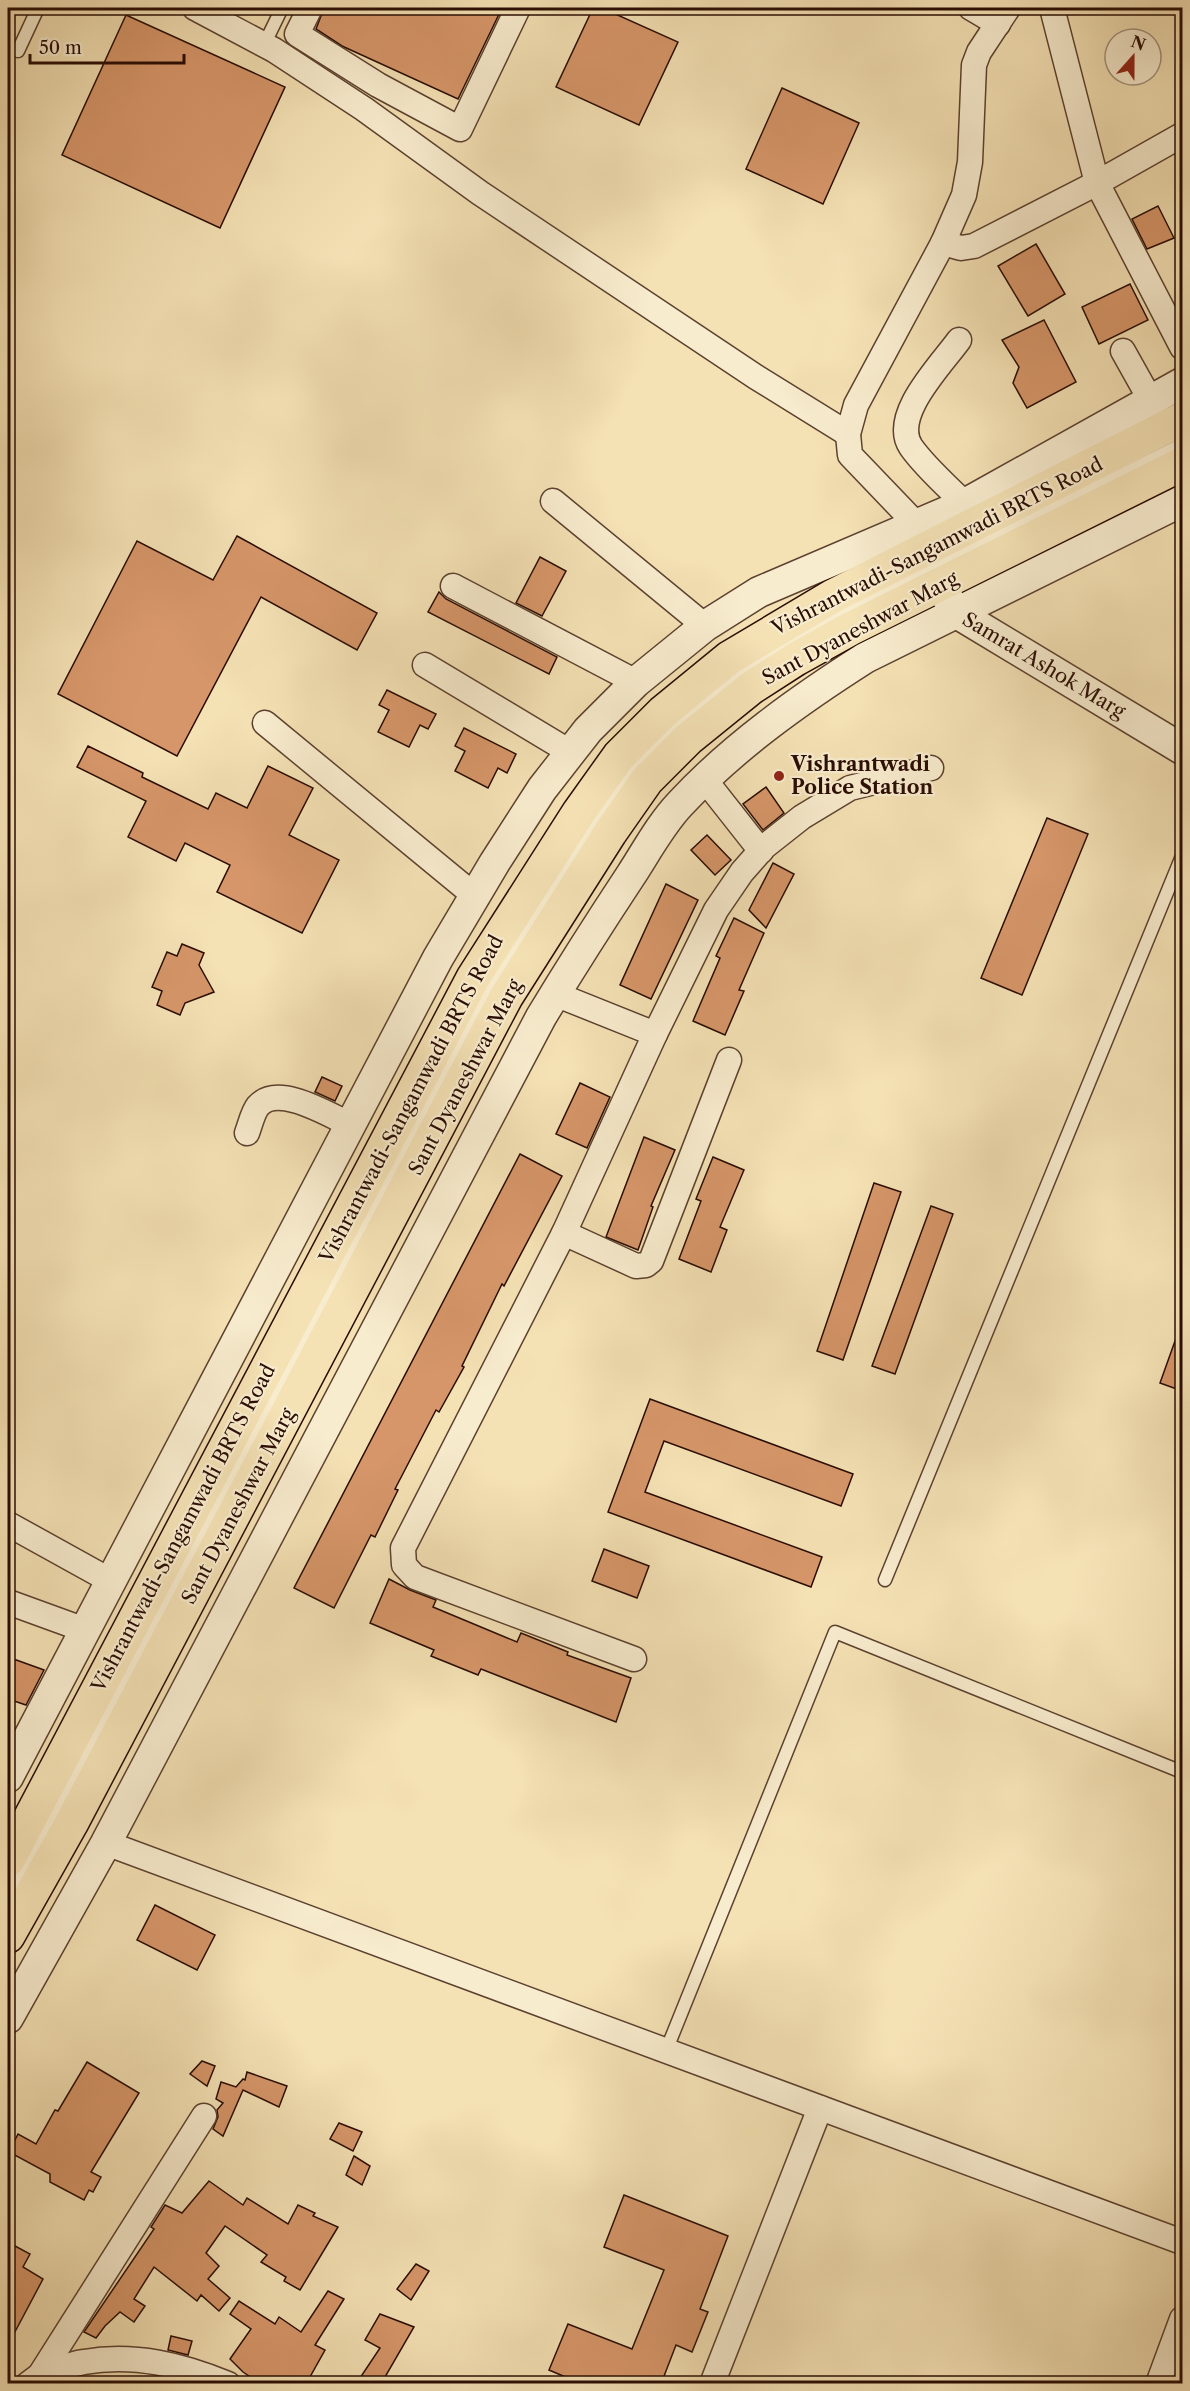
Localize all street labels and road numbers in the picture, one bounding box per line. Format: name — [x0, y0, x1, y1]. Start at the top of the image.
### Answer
street label: Vishrantwadi-Sangamwadi BRTS Road — [767, 452, 1107, 641]
street label: Sant Dyaneshwar Marg — [758, 566, 962, 690]
street label: Samrat Ashok Marg — [958, 607, 1130, 723]
street label: Vishrantwadi-Sangamwadi BRTS Road — [313, 931, 508, 1268]
street label: Sant Dyaneshwar Marg — [403, 975, 527, 1179]
street label: Vishrantwadi-Sangamwadi BRTS Road — [85, 1360, 280, 1697]
street label: Sant Dyaneshwar Marg — [176, 1404, 300, 1608]

